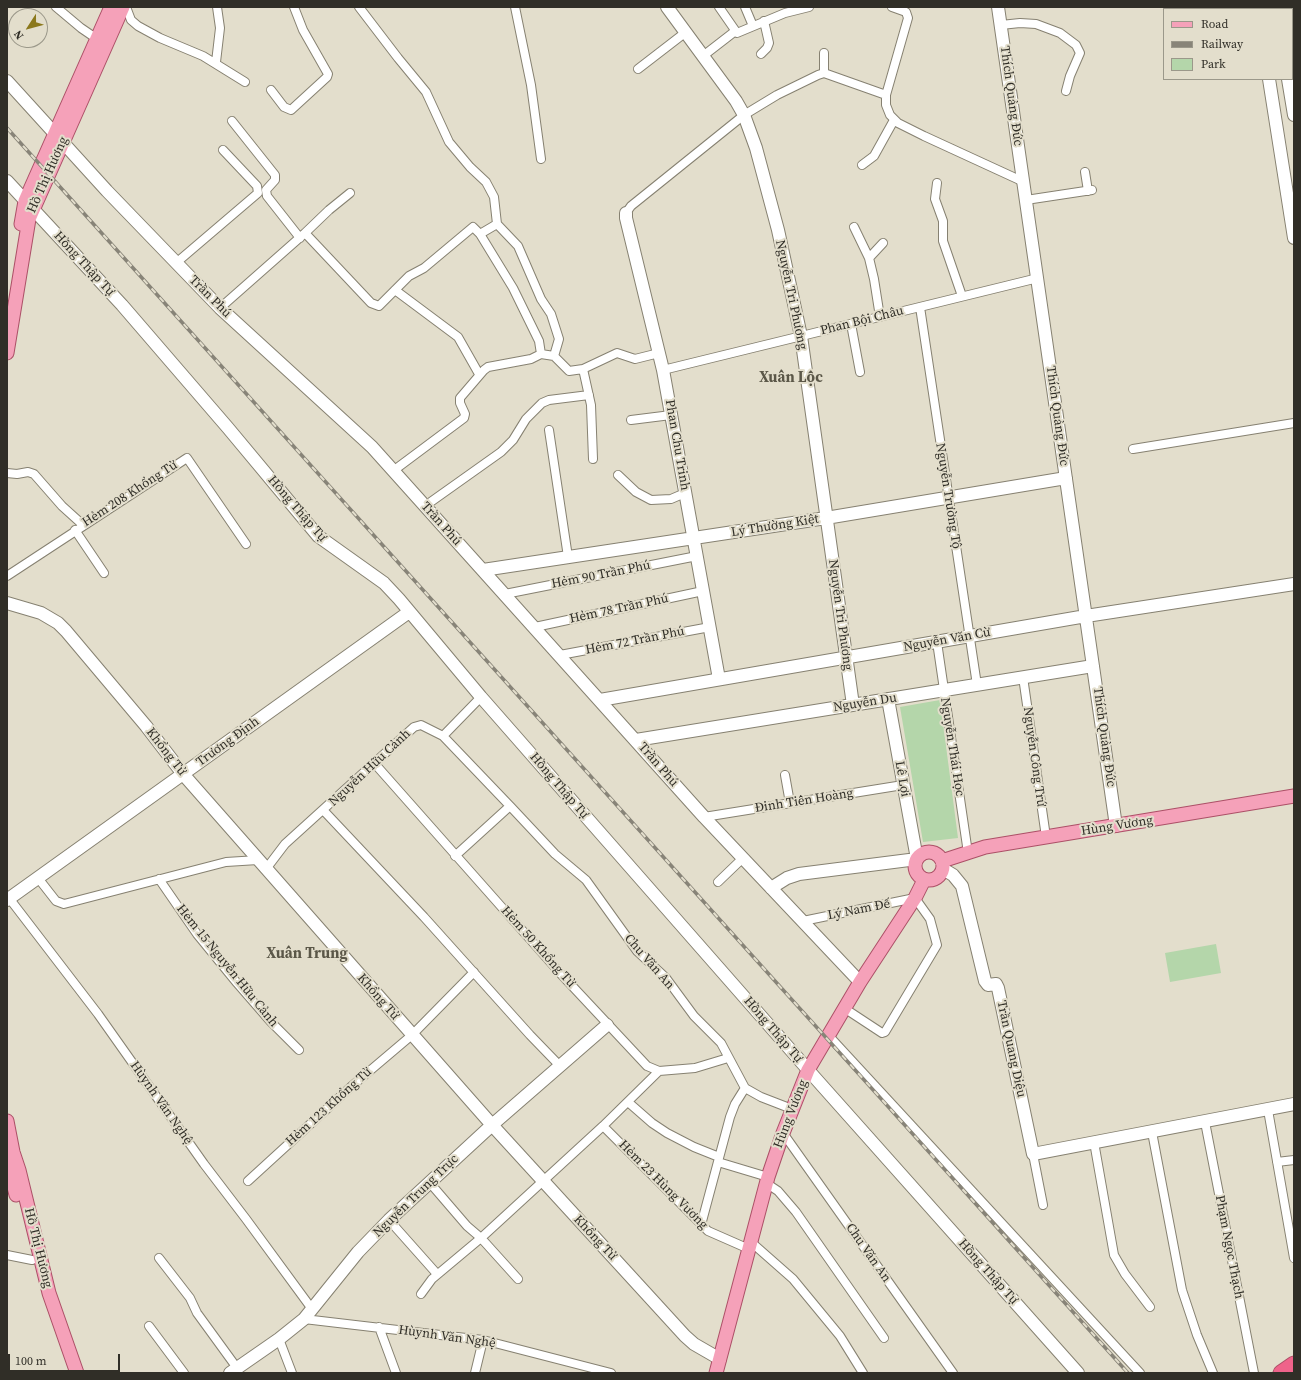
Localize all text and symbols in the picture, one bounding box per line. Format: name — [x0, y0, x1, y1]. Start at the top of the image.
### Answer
north arrow — [8, 8, 48, 48]
legend — [1163, 8, 1293, 80]
text: Road — [1201, 16, 1228, 32]
text: N — [10, 27, 27, 42]
text: Railway — [1201, 36, 1243, 52]
street label: Thích Quảng Đức — [996, 45, 1026, 147]
text: Park — [1201, 56, 1226, 72]
street label: Hồ Thị Hương — [24, 134, 72, 216]
street label: Hồng Thập Tự — [50, 228, 118, 300]
street label: Nguyễn Tri Phương — [772, 239, 810, 351]
street label: Trần Phú — [186, 273, 234, 321]
street label: Phan Bội Châu — [819, 303, 905, 339]
street label: Thích Quảng Đức — [1042, 365, 1072, 467]
district label: Xuân Lộc — [759, 369, 823, 387]
street label: Phan Chu Trinh — [661, 398, 693, 492]
street label: Nguyễn Trường Tộ — [932, 442, 964, 550]
street label: Hẻm 208 Khổng Tử — [80, 457, 180, 531]
street label: Hồng Thập Tự — [264, 473, 330, 545]
street label: Trần Phú — [417, 499, 465, 549]
street label: Lý Thường Kiệt — [730, 511, 820, 541]
street label: Hẻm 90 Trần Phú — [550, 558, 652, 592]
street label: Nguyễn Tri Phương — [824, 559, 856, 671]
street label: Hẻm 78 Trần Phú — [568, 591, 670, 627]
street label: Hẻm 72 Trần Phú — [584, 624, 686, 658]
street label: Nguyễn Văn Cừ — [902, 625, 992, 655]
street label: Thích Quảng Đức — [1089, 686, 1119, 788]
street label: Nguyễn Du — [832, 690, 898, 716]
street label: Nguyễn Thái Học — [936, 696, 968, 798]
street label: Nguyễn Công Trứ — [1019, 706, 1049, 808]
street label: Trương Định — [193, 714, 263, 770]
street label: Khổng Tử — [142, 725, 190, 779]
street label: Nguyễn Hữu Cảnh — [326, 726, 414, 810]
street label: Trần Phú — [635, 740, 681, 790]
street label: Hồng Thập Tự — [526, 750, 592, 822]
street label: Lê Lợi — [891, 760, 913, 798]
street label: Đinh Tiên Hoàng — [754, 786, 854, 816]
street label: Hùng Vương — [1080, 813, 1154, 839]
street label: Lý Nam Đế — [826, 896, 892, 924]
street label: Hẻm 15 Nguyễn Hữu Cảnh — [173, 902, 281, 1030]
street label: Hẻm 50 Khổng Tử — [497, 903, 579, 991]
street label: Chu Văn An — [621, 931, 677, 993]
district label: Xuân Trung — [266, 945, 348, 963]
street label: Khổng Tử — [354, 971, 402, 1023]
street label: Hồng Thập Tự — [740, 994, 806, 1066]
street label: Trần Quang Diệu — [993, 999, 1029, 1099]
street label: Hùynh Văn Nghệ — [126, 1058, 196, 1148]
street label: Hẻm 123 Khổng Tử — [283, 1064, 375, 1150]
street label: Hùng Vương — [771, 1077, 811, 1151]
street label: Hẻm 23 Hùng Vương — [615, 1137, 711, 1233]
street label: Nguyễn Trung Trực — [370, 1151, 462, 1241]
street label: Phạm Ngọc Thạch — [1211, 1194, 1247, 1300]
street label: Hồ Thị Hương — [21, 1206, 55, 1290]
street label: Khổng Tử — [570, 1212, 620, 1264]
street label: Chu Văn An — [842, 1221, 894, 1285]
street label: Hồng Thập Tự — [955, 1236, 1021, 1308]
street label: Hùynh Văn Nghệ — [397, 1322, 497, 1352]
scale bar — [10, 1346, 122, 1372]
text: 100 m — [15, 1353, 47, 1369]

